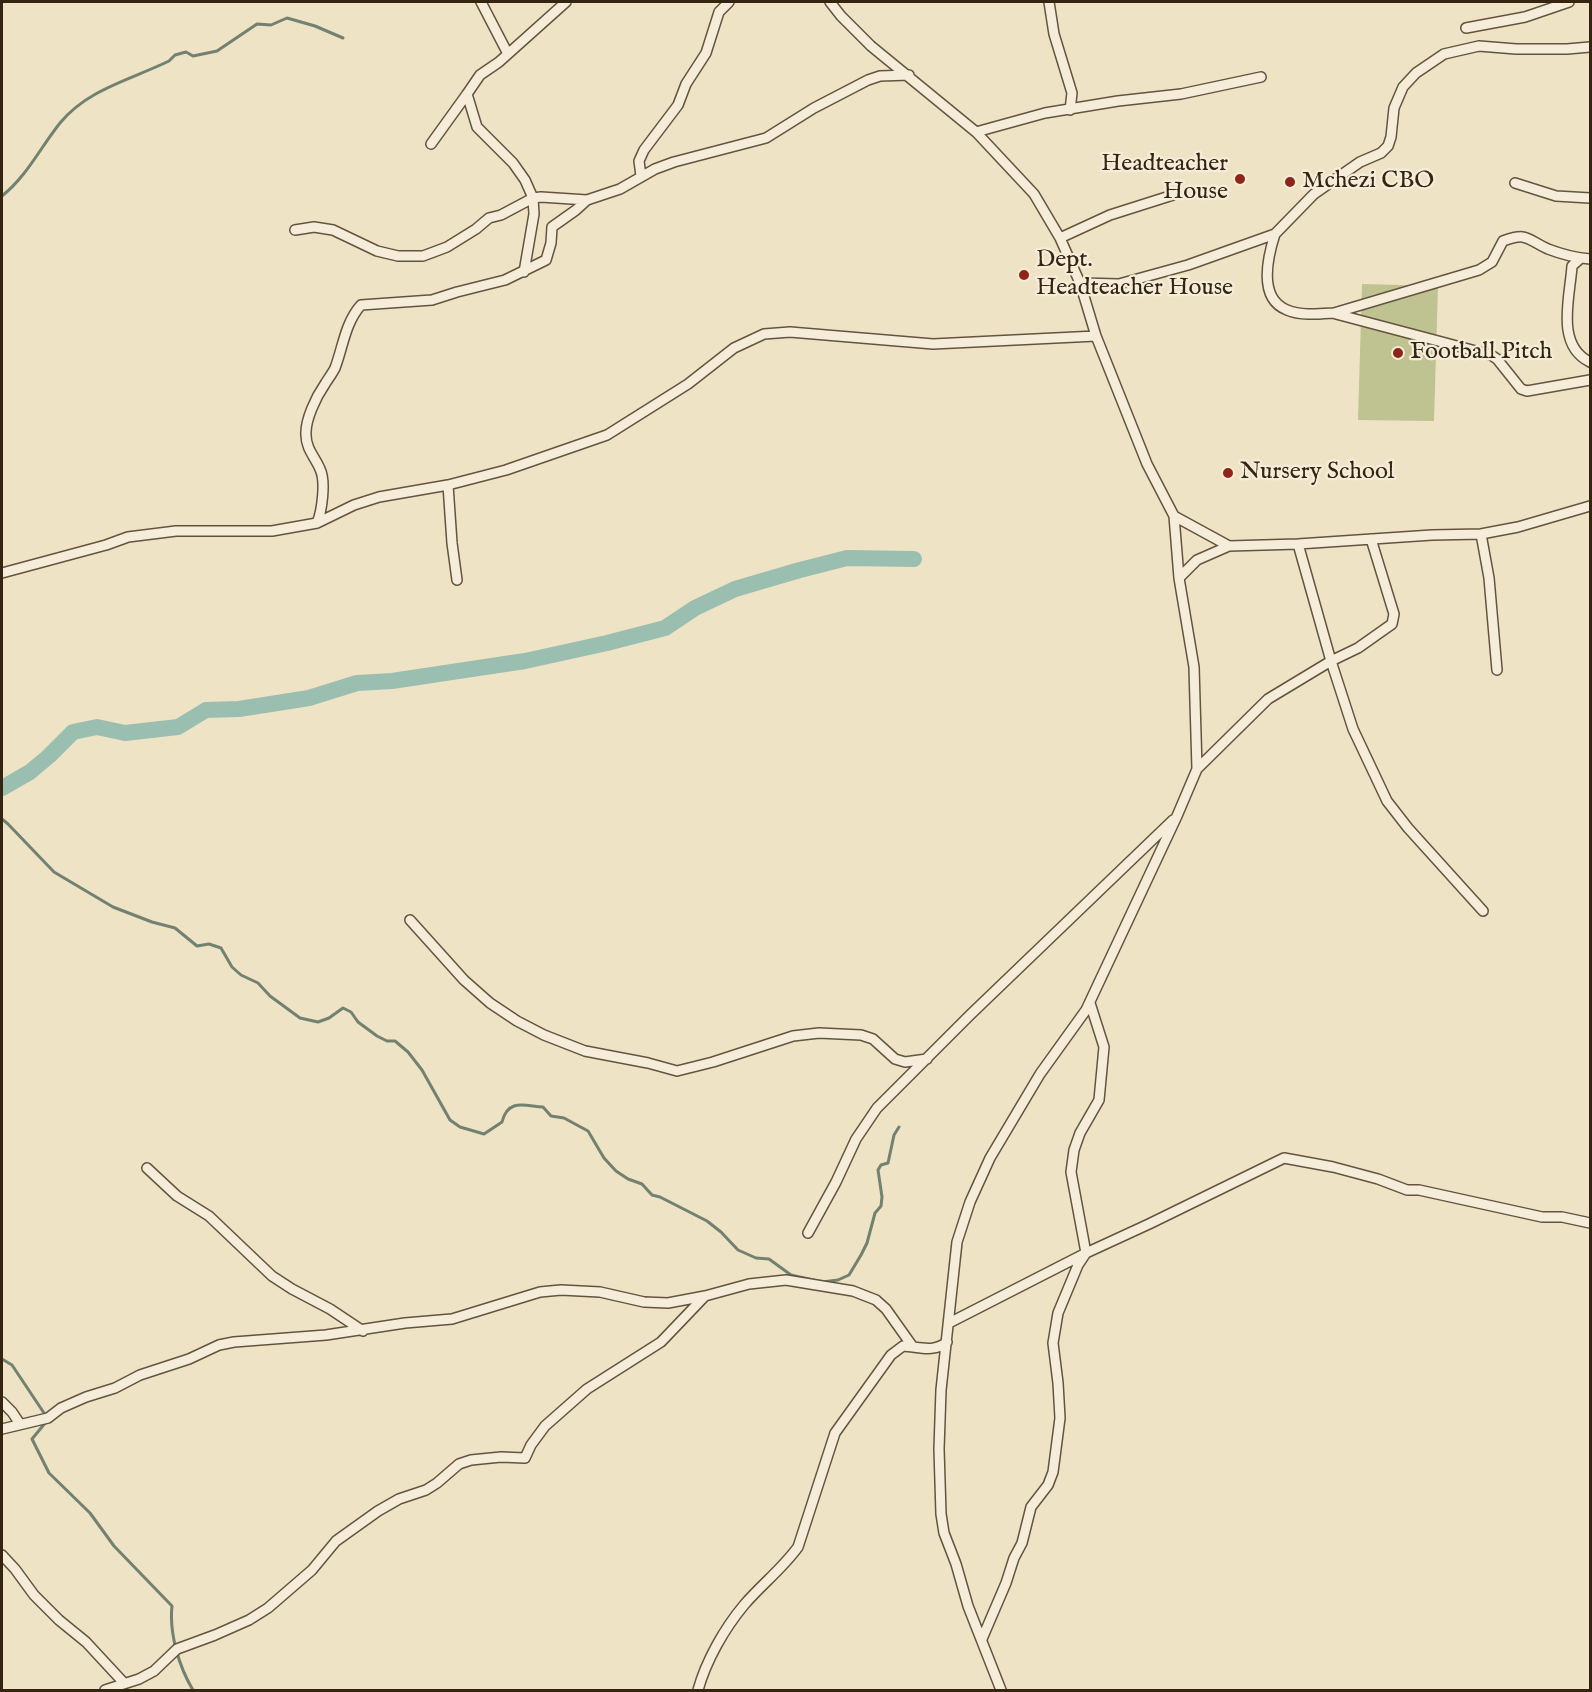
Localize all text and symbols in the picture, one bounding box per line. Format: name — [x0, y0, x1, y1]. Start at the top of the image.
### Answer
place label: Headteacher House — [1101, 151, 1228, 207]
place label: Mchezi CBO — [1302, 168, 1434, 196]
marker: Headteacher House — [1233, 172, 1247, 186]
marker: Mchezi CBO — [1283, 175, 1297, 189]
place label: Dept. Headteacher House — [1036, 247, 1233, 303]
marker: Dept. Headteacher House — [1017, 268, 1031, 282]
place label: Football Pitch — [1410, 339, 1552, 367]
marker: Football Pitch — [1391, 346, 1405, 360]
place label: Nursery School — [1240, 459, 1394, 487]
marker: Nursery School — [1221, 466, 1235, 480]

